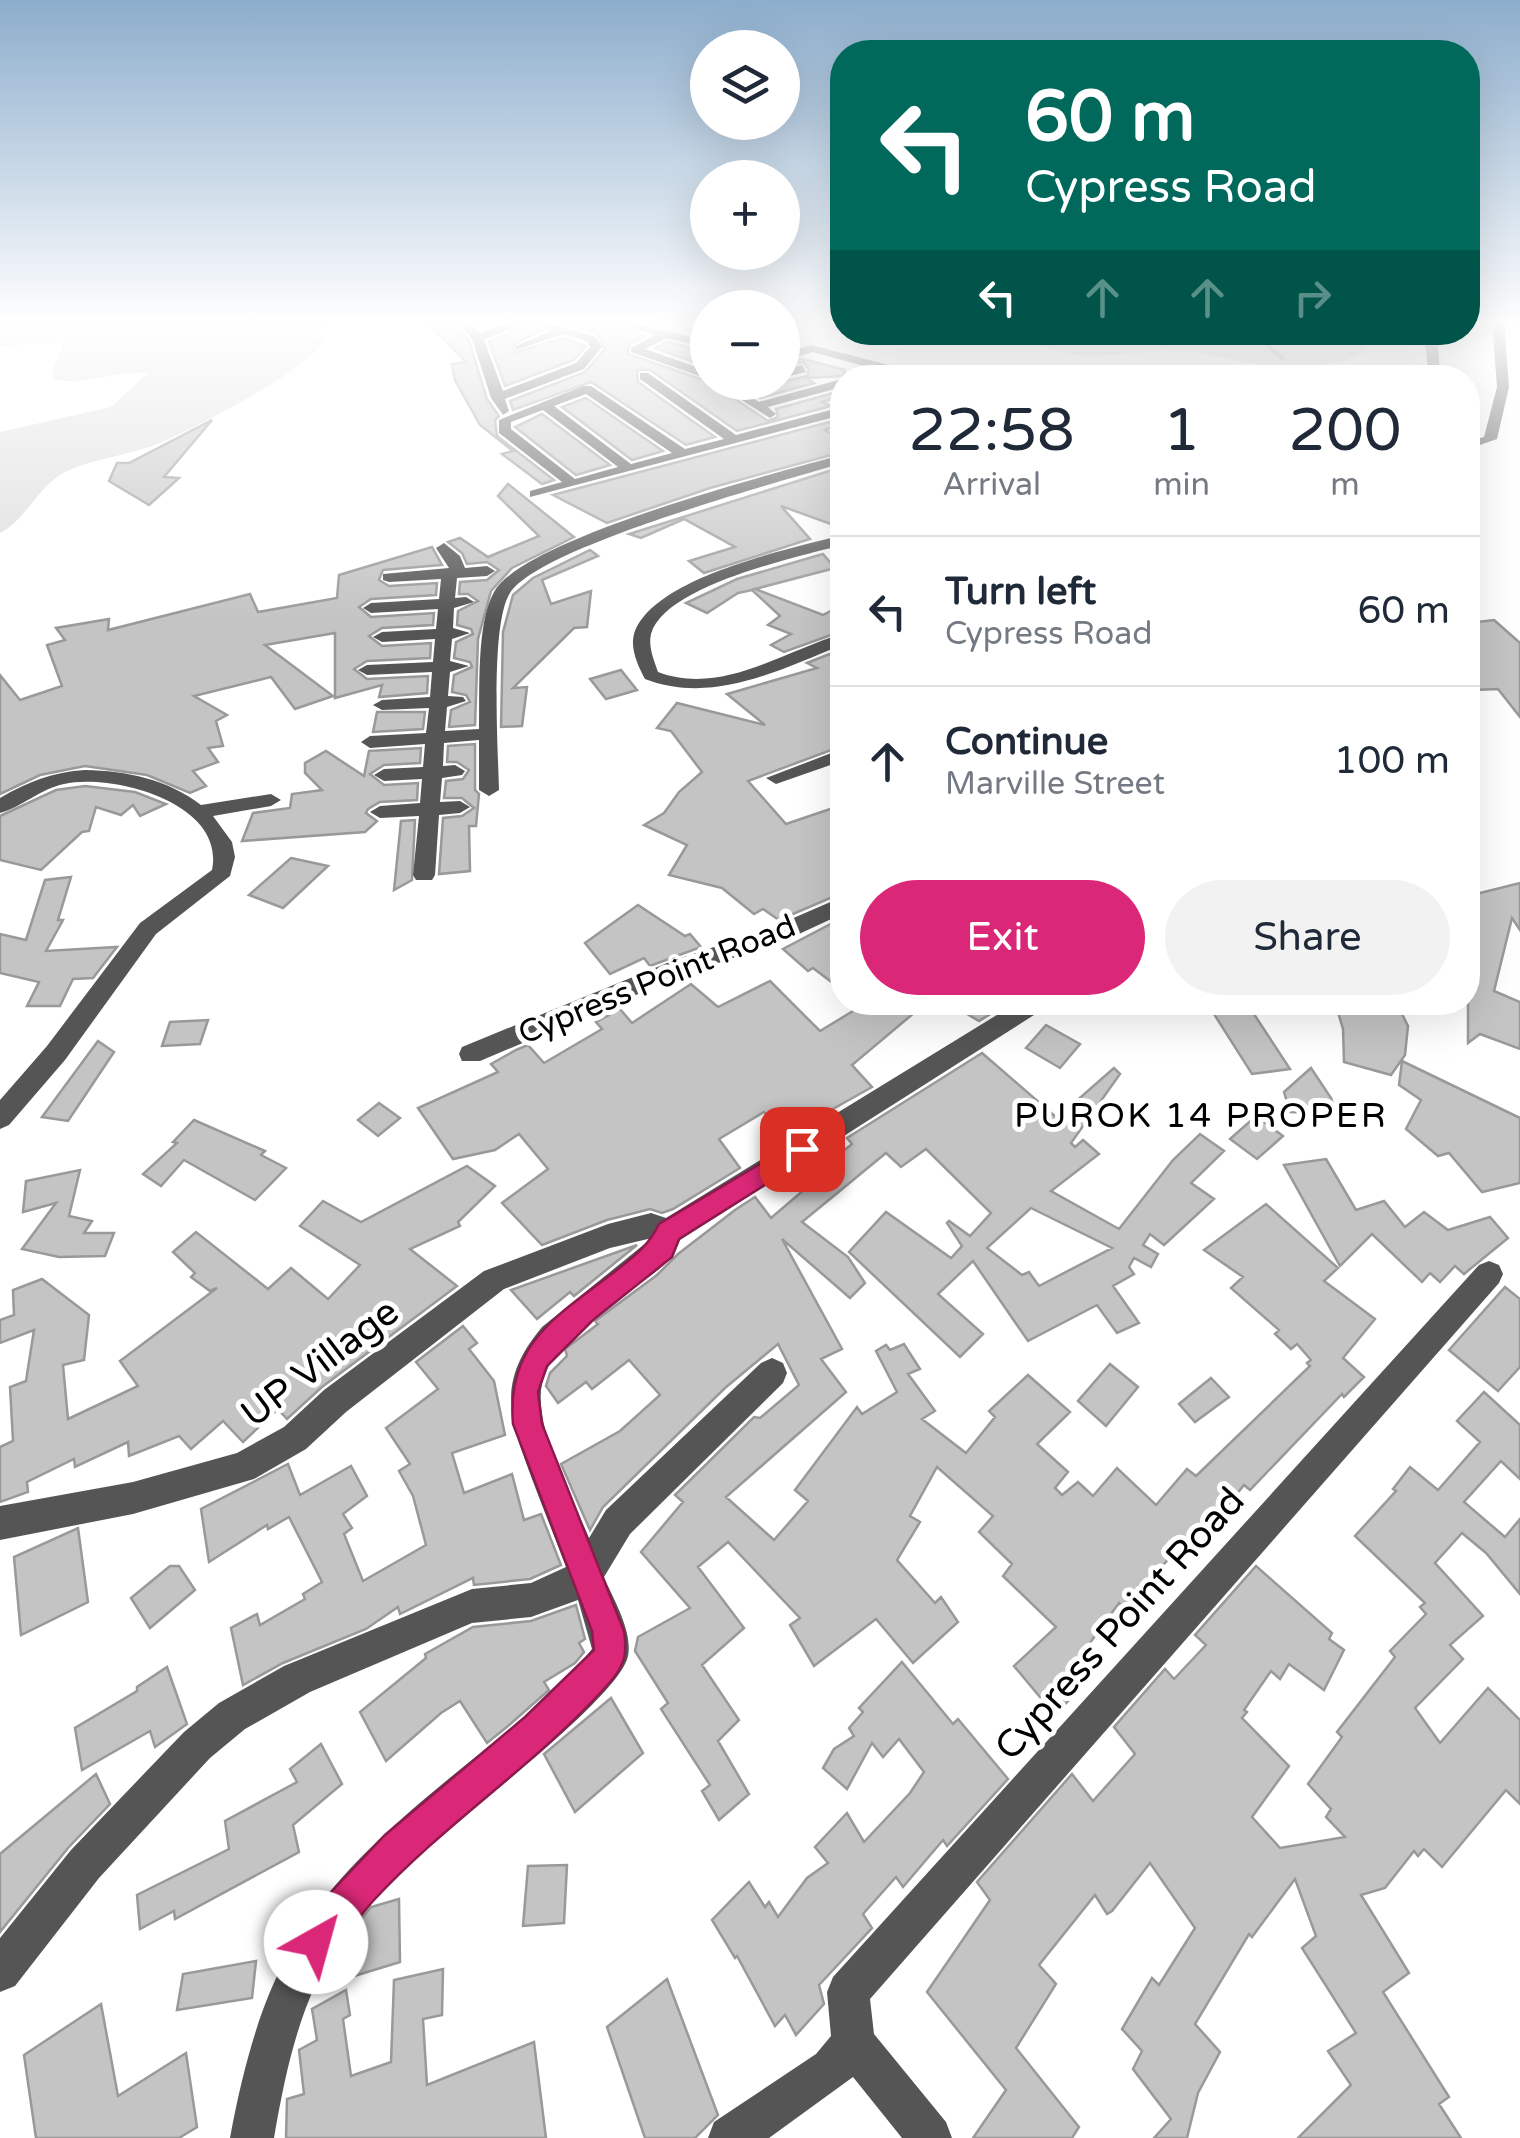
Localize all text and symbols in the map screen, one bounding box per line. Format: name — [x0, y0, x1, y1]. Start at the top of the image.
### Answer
map controls — [690, 30, 800, 400]
button: layers — [690, 30, 800, 140]
text: 60 m — [1025, 76, 1195, 160]
icon: left — [860, 80, 990, 210]
button: + — [690, 160, 800, 270]
text: Cypress Road — [1025, 161, 1317, 215]
icon: left — [970, 270, 1025, 325]
icon: ahead — [1075, 270, 1130, 325]
icon: ahead — [1180, 270, 1235, 325]
icon: right — [1285, 270, 1340, 325]
button: − — [690, 290, 800, 400]
text: 22:58 — [908, 395, 1075, 467]
text: 1 — [1163, 395, 1200, 467]
text: 200 — [1288, 395, 1402, 467]
text: Arrival — [942, 466, 1041, 504]
text: min — [1153, 466, 1210, 504]
text: m — [1330, 466, 1360, 504]
text: Turn left — [945, 569, 1096, 615]
icon: left — [860, 584, 915, 639]
text: 60 m — [1358, 588, 1450, 634]
text: Cypress Road — [945, 615, 1152, 653]
text: Continue — [945, 719, 1108, 765]
icon: ahead — [860, 734, 915, 789]
text: 100 m — [1334, 738, 1450, 784]
text: Marville Street — [945, 765, 1165, 803]
button: Exit — [860, 880, 1145, 995]
button: Share — [1165, 880, 1450, 995]
street label: Cypress Point Road — [513, 907, 801, 1053]
district label: PUROK 14 PROPER — [1014, 1095, 1388, 1137]
pin — [760, 1107, 845, 1192]
icon: arrive — [775, 1122, 830, 1177]
street label: UP Village — [232, 1289, 408, 1437]
street label: Cypress Point Road — [986, 1478, 1254, 1770]
position arrow — [264, 1890, 368, 1994]

